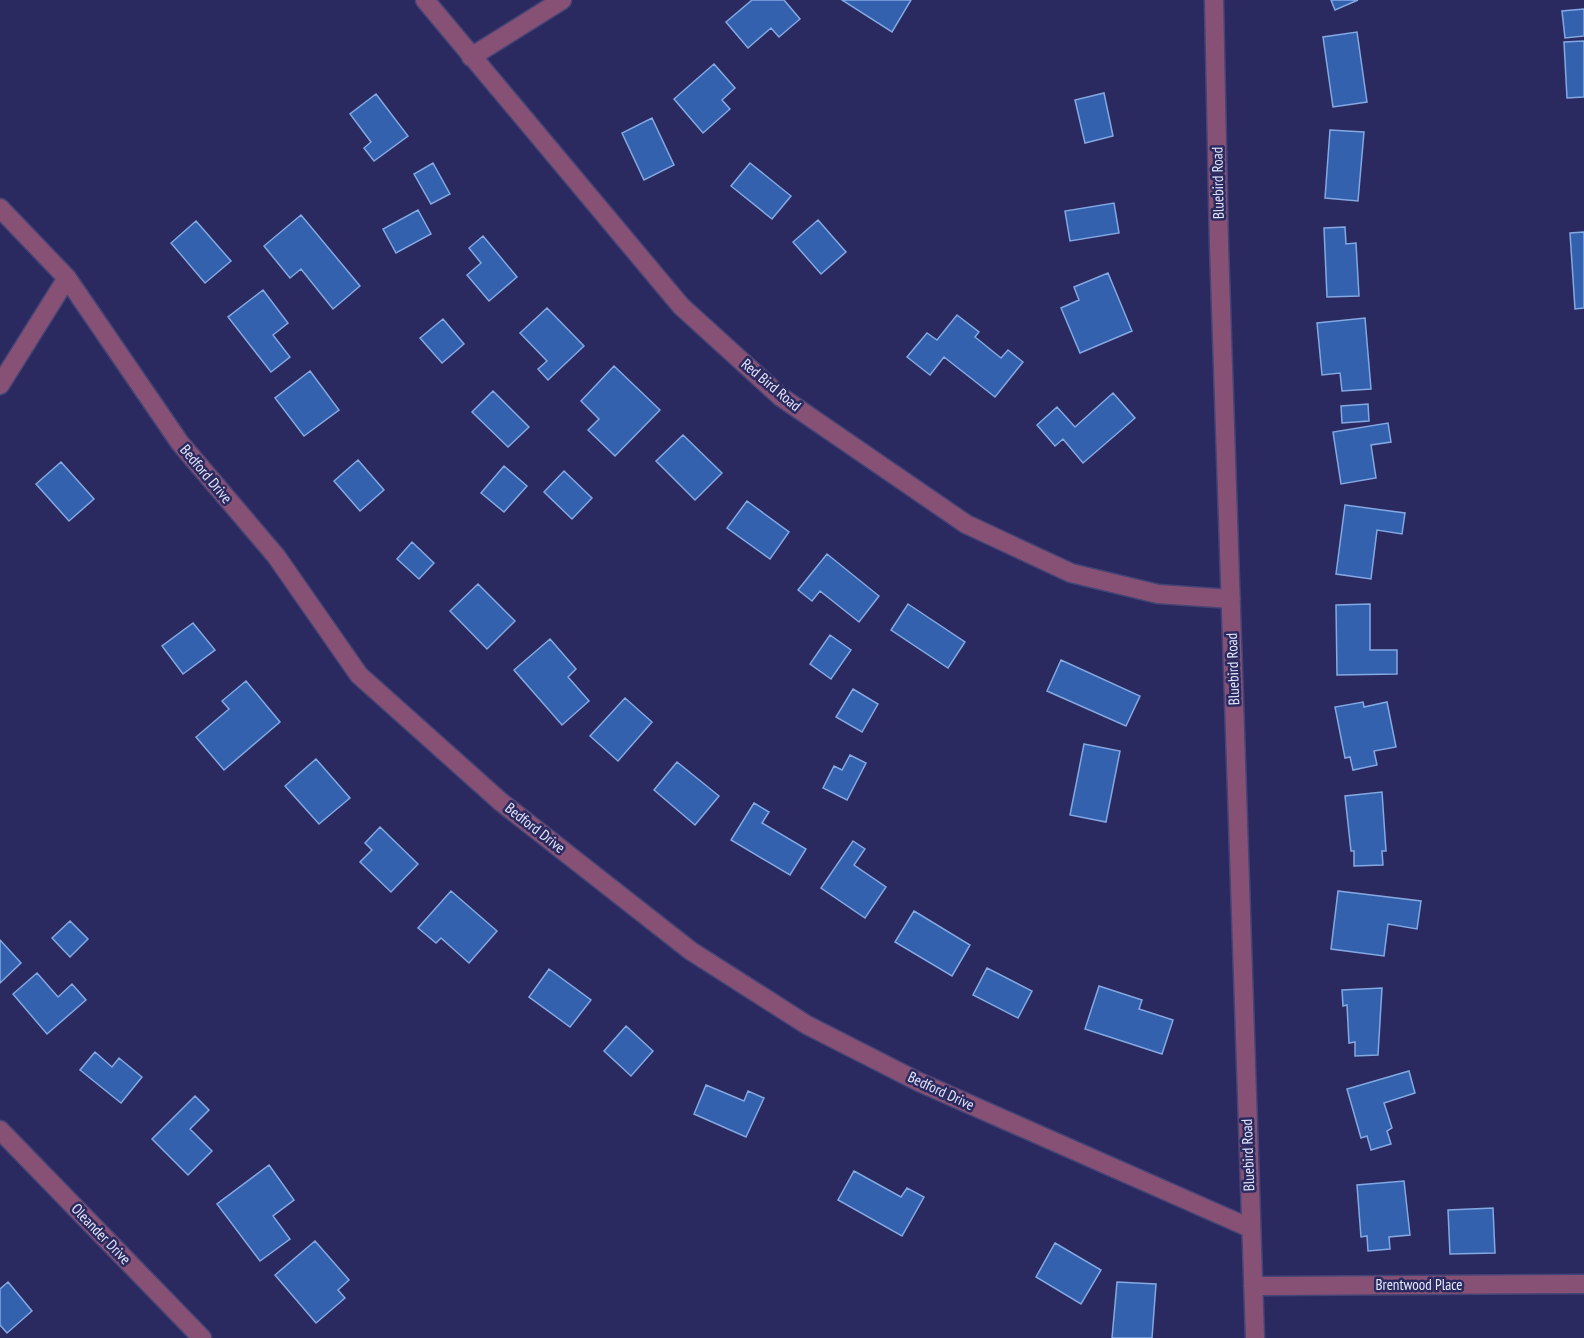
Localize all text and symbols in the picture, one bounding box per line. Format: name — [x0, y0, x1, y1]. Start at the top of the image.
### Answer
street label: Bluebird Road — [1207, 147, 1228, 219]
street label: Red Bird Road — [738, 354, 805, 415]
street label: Bedford Drive — [176, 440, 236, 507]
street label: Bluebird Road — [1222, 633, 1243, 706]
street label: Bedford Drive — [501, 798, 569, 857]
street label: Bedford Drive — [905, 1067, 977, 1114]
street label: Bluebird Road — [1237, 1119, 1258, 1192]
street label: Oleander Drive — [68, 1199, 135, 1268]
street label: Brentwood Place — [1376, 1275, 1462, 1294]

